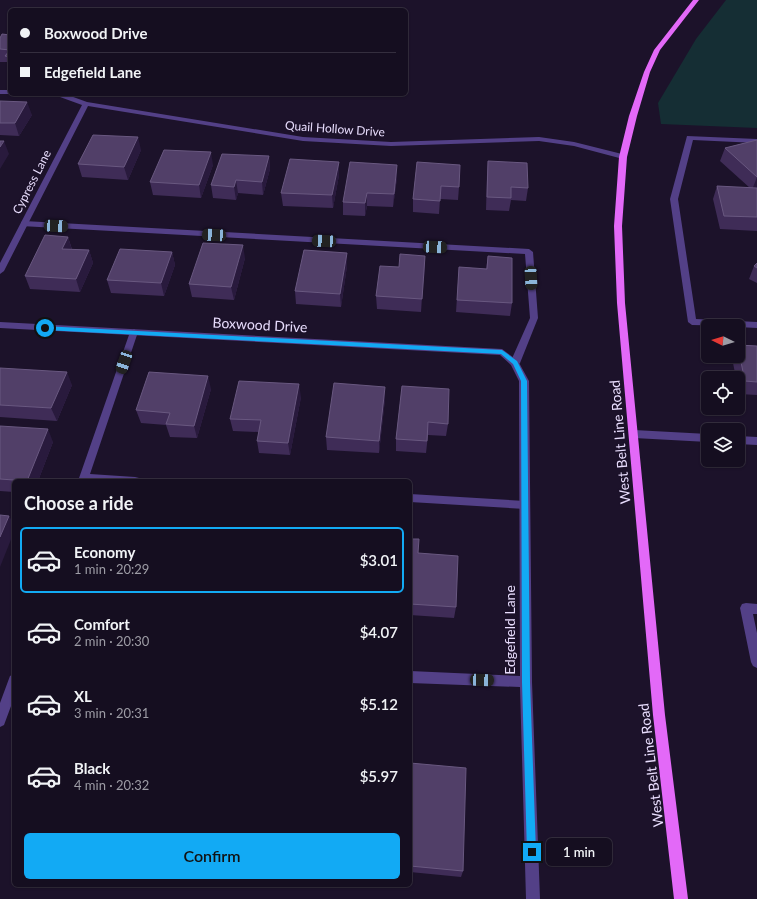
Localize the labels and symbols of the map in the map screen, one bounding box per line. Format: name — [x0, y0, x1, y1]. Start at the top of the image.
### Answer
street label: Quail Hollow Drive — [285, 118, 385, 139]
street label: Cypress Lane — [9, 147, 54, 216]
car — [44, 219, 68, 233]
car — [202, 228, 226, 242]
car — [312, 234, 336, 248]
car — [423, 240, 447, 254]
car — [524, 266, 538, 290]
street label: Boxwood Drive — [212, 314, 308, 335]
route start — [36, 319, 54, 337]
north arrow — [701, 319, 745, 363]
car — [114, 349, 134, 375]
street label: West Belt Line Road — [606, 379, 633, 505]
street label: Edgefield Lane — [501, 585, 518, 675]
car — [470, 674, 494, 686]
street label: West Belt Line Road — [634, 702, 667, 828]
callout: 1 min — [546, 838, 612, 866]
route end — [523, 843, 541, 861]

